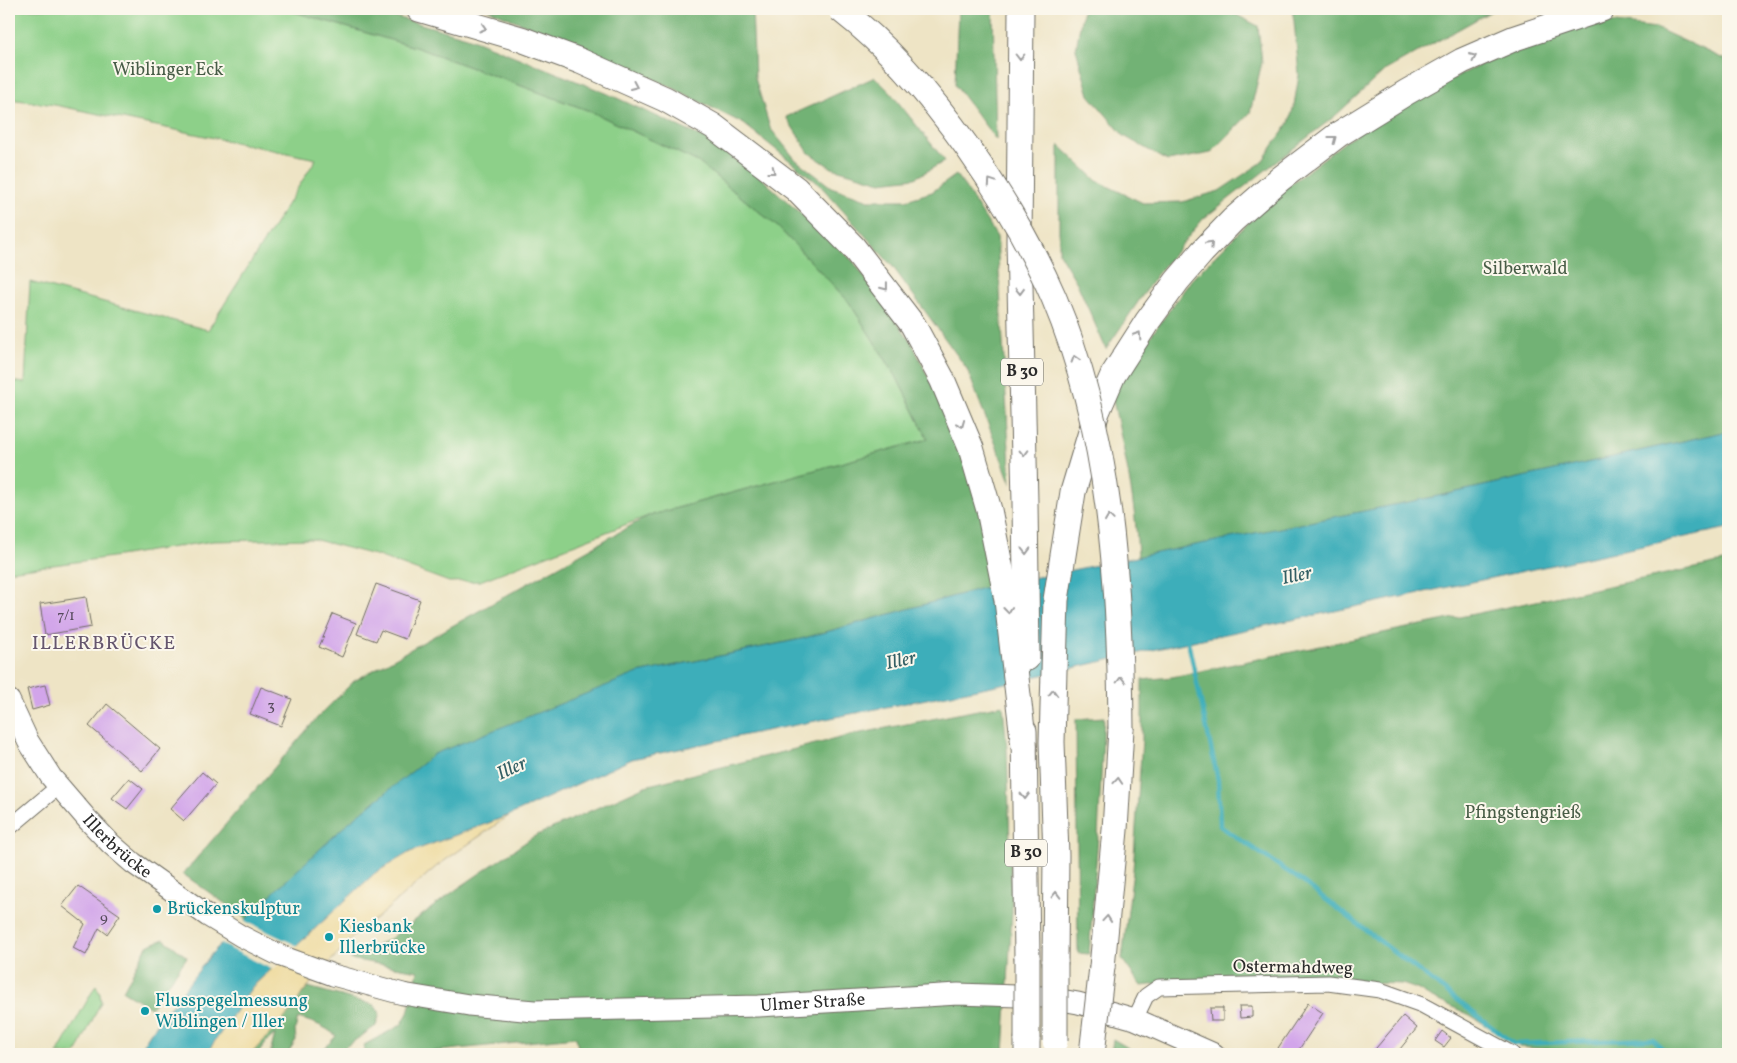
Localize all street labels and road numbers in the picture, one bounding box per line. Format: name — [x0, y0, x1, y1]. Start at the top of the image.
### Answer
road number: B 30 — [1001, 358, 1043, 386]
street label: Illerbrücke — [76, 809, 157, 885]
road number: B 30 — [1005, 840, 1047, 866]
street label: Ostermahdweg — [1233, 954, 1353, 982]
street label: Ulmer Straße — [759, 987, 866, 1018]

